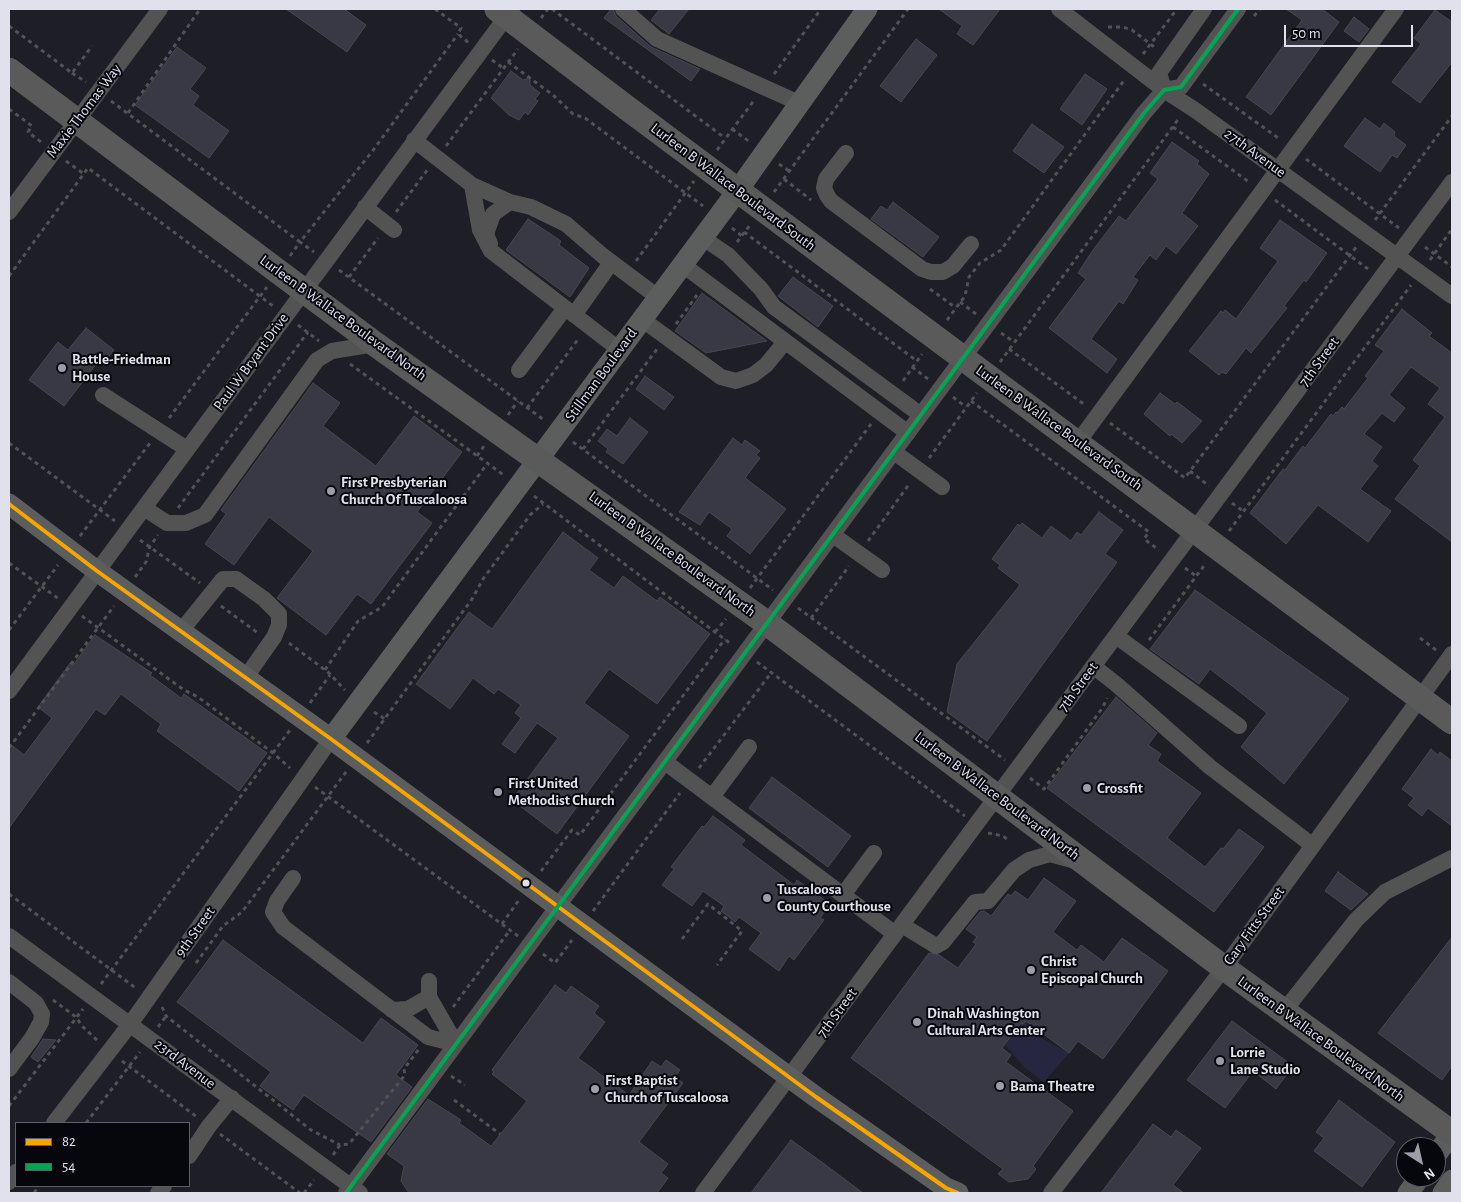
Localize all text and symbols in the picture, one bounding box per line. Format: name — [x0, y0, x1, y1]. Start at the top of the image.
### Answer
scale bar — [1286, 15, 1415, 47]
text: 50 m — [1292, 26, 1321, 41]
street label: Maxie Thomas Way — [43, 60, 125, 162]
street label: Lurleen B Wallace Boulevard South — [647, 119, 819, 255]
street label: 27th Avenue — [1221, 125, 1289, 181]
street label: Lurleen B Wallace Boulevard North — [256, 251, 430, 385]
street label: Paul W Bryant Drive — [210, 310, 292, 414]
street label: Stillman Boulevard — [561, 325, 641, 425]
street label: 7th Street — [1295, 334, 1343, 390]
place label: Battle-Friedman House — [72, 350, 171, 385]
street label: Lurleen B Wallace Boulevard South — [972, 361, 1146, 495]
marker: Battle-Friedman House — [56, 362, 68, 374]
place label: First Presbyterian Church Of Tuscaloosa — [341, 473, 467, 508]
marker: First Presbyterian Church Of Tuscaloosa — [325, 485, 337, 497]
street label: Lurleen B Wallace Boulevard North — [585, 487, 759, 621]
street label: 7th Street — [1054, 659, 1102, 715]
street label: Lurleen B Wallace Boulevard North — [911, 728, 1083, 864]
place label: First United Methodist Church — [508, 774, 615, 809]
place label: Crossfit — [1097, 779, 1143, 797]
marker: Crossfit — [1081, 782, 1093, 794]
marker: First United Methodist Church — [492, 786, 504, 798]
unlabelled marker — [521, 878, 531, 888]
place label: Tuscaloosa County Courthouse — [777, 880, 891, 915]
street label: Gary Fitts Street — [1220, 883, 1288, 969]
marker: Tuscaloosa County Courthouse — [761, 892, 773, 904]
street label: 9th Street — [171, 903, 219, 961]
place label: Christ Episcopal Church — [1041, 952, 1143, 987]
marker: Christ Episcopal Church — [1025, 964, 1037, 976]
street label: Lurleen B Wallace Boulevard North — [1234, 972, 1408, 1106]
street label: 7th Street — [813, 985, 861, 1041]
place label: Dinah Washington Cultural Arts Center — [927, 1004, 1045, 1039]
marker: Dinah Washington Cultural Arts Center — [911, 1016, 923, 1028]
street label: 23rd Avenue — [151, 1035, 219, 1093]
place label: Lorrie Lane Studio — [1230, 1043, 1300, 1078]
marker: Lorrie Lane Studio — [1214, 1055, 1226, 1067]
place label: First Baptist Church of Tuscaloosa — [605, 1071, 729, 1106]
place label: Bama Theatre — [1010, 1077, 1095, 1095]
marker: Bama Theatre — [994, 1080, 1006, 1092]
marker: First Baptist Church of Tuscaloosa — [589, 1083, 601, 1095]
legend — [15, 1122, 190, 1187]
text: 82 — [62, 1134, 76, 1149]
north arrow — [1396, 1137, 1446, 1187]
text: 54 — [62, 1159, 76, 1174]
text: N — [1421, 1165, 1437, 1182]

